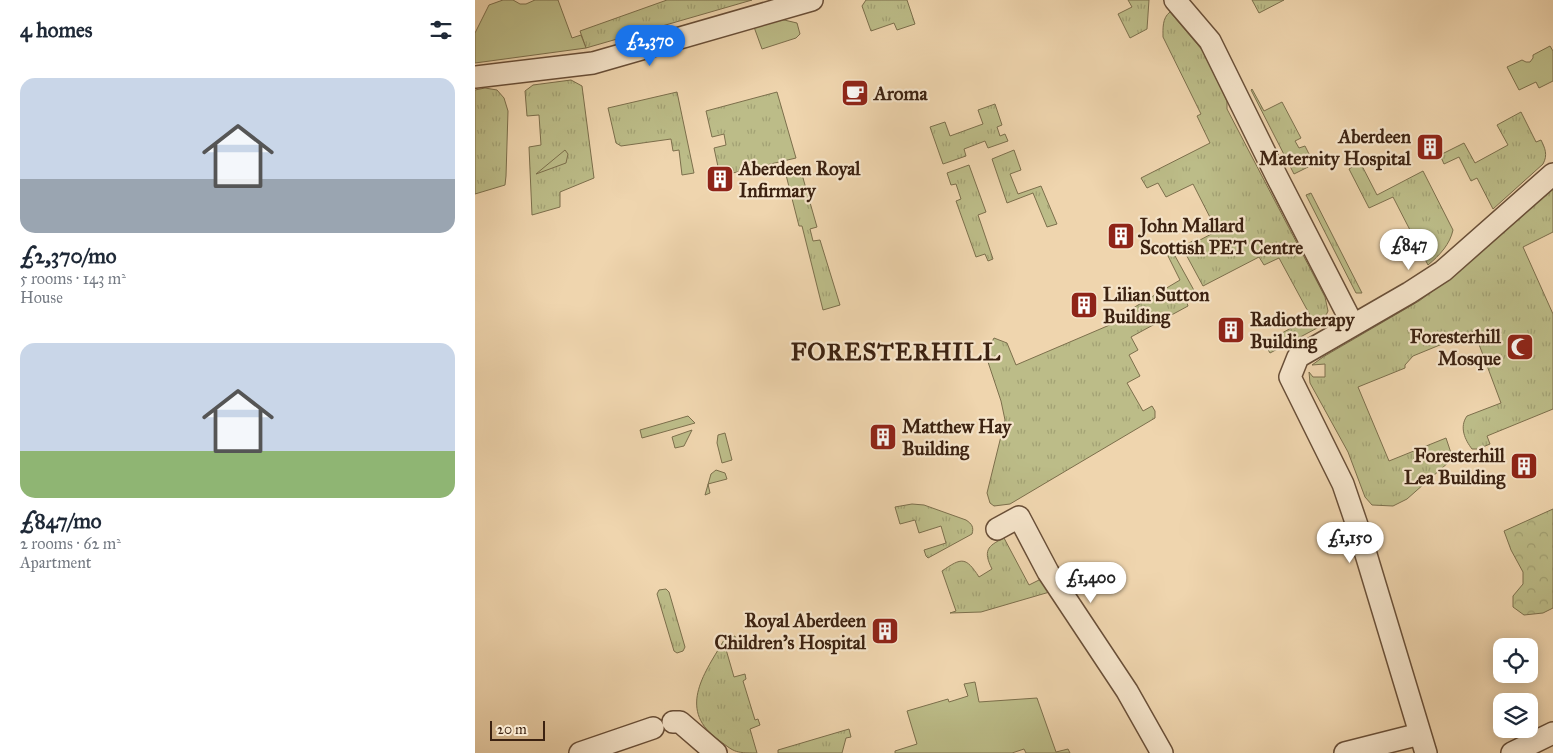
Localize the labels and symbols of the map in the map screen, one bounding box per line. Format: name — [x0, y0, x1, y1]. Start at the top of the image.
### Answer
pin: £2,370 — [609, 24, 691, 67]
cafe icon: Aroma — [840, 78, 870, 108]
place label: Aroma — [872, 82, 928, 105]
place label: Aberdeen Maternity Hospital — [1259, 125, 1412, 171]
building icon: Aberdeen Maternity Hospital — [1415, 132, 1445, 162]
place label: Aberdeen Royal Infirmary — [737, 157, 861, 203]
building icon: Aberdeen Royal Infirmary — [705, 164, 735, 194]
place label: John Mallard Scottish PET Centre — [1137, 214, 1303, 259]
building icon: John Mallard Scottish PET Centre — [1106, 221, 1136, 251]
pin: £847 — [1379, 228, 1439, 271]
place label: Lilian Sutton Building — [1103, 283, 1210, 329]
building icon: Lilian Sutton Building — [1069, 290, 1099, 320]
place label: Radiotherapy Building — [1250, 308, 1355, 354]
building icon: Radiotherapy Building — [1216, 315, 1246, 345]
place label: Foresterhill Mosque — [1410, 325, 1502, 371]
mosque icon: Foresterhill Mosque — [1505, 332, 1535, 362]
district label: FORESTERHILL — [791, 337, 1001, 367]
place label: Matthew Hay Building — [902, 415, 1012, 461]
building icon: Matthew Hay Building — [868, 422, 898, 452]
place label: Foresterhill Lea Building — [1404, 444, 1506, 490]
building icon: Foresterhill Lea Building — [1509, 451, 1539, 481]
pin: £1,150 — [1309, 522, 1391, 564]
pin: £1,400 — [1050, 562, 1132, 604]
place label: Royal Aberdeen Children's Hospital — [714, 609, 867, 655]
building icon: Royal Aberdeen Children's Hospital — [870, 616, 900, 646]
scale bar — [490, 718, 545, 741]

